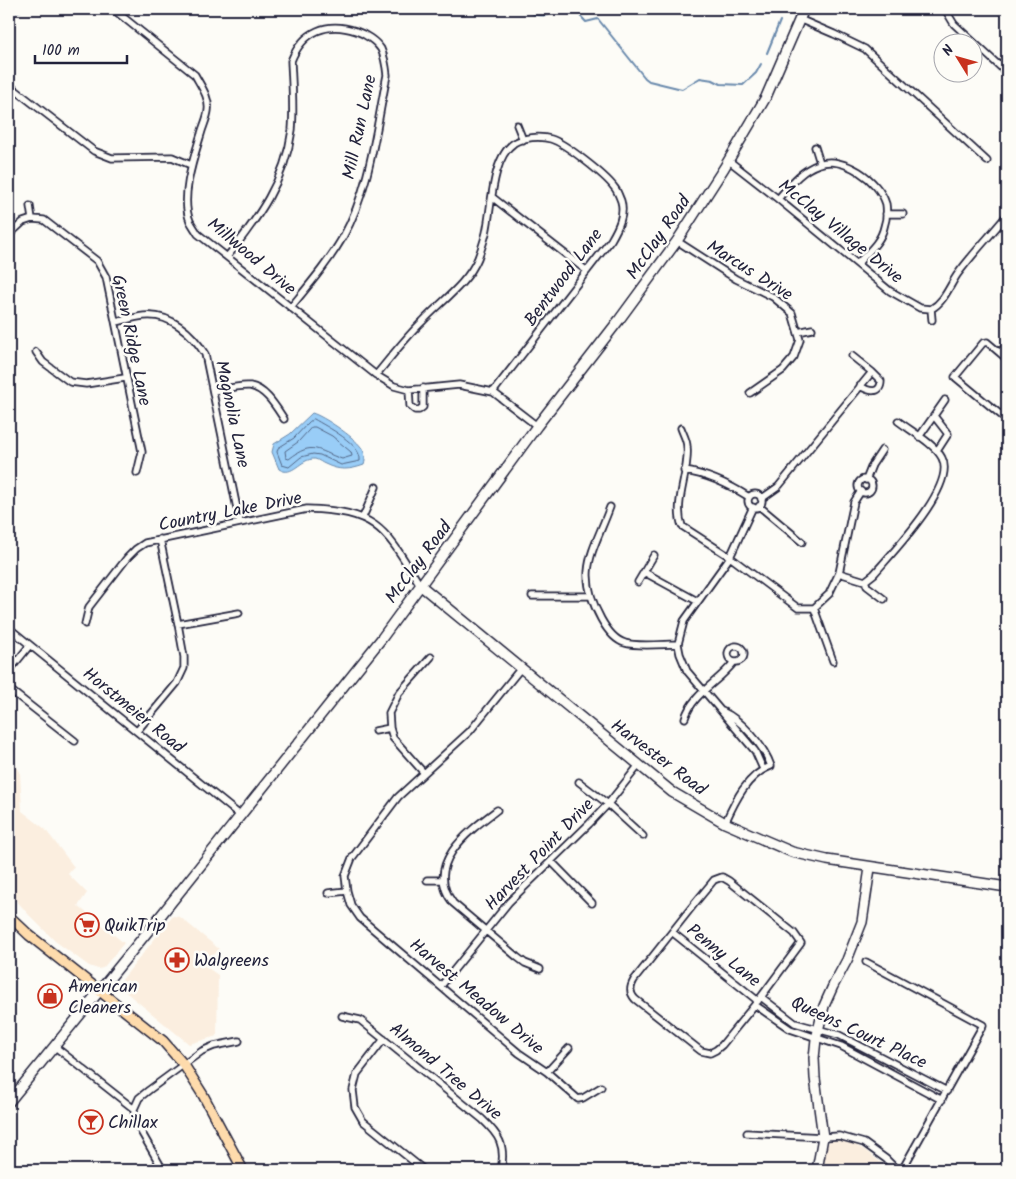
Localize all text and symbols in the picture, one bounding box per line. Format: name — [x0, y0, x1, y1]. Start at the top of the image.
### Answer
scale bar — [35, 32, 128, 64]
north arrow — [934, 32, 984, 82]
text: 100 m — [42, 39, 80, 63]
text: N — [937, 41, 960, 61]
street label: Mill Run Lane — [335, 72, 386, 182]
street label: McClay Village Drive — [771, 172, 909, 292]
street label: McClay Road — [619, 189, 700, 286]
street label: Millwood Drive — [200, 211, 302, 303]
street label: Bentwood Lane — [517, 223, 611, 333]
street label: Marcus Drive — [700, 233, 798, 309]
street label: Green Ridge Lane — [102, 272, 159, 409]
street label: Magnolia Lane — [206, 358, 257, 471]
street label: Country Lake Drive — [156, 484, 304, 541]
street label: McClay Road — [378, 514, 461, 611]
street label: Horstmeier Road — [75, 661, 191, 762]
street label: Harvester Road — [604, 712, 713, 805]
street label: Harvest Point Drive — [478, 792, 602, 918]
supermarket icon: QuikTrip — [74, 912, 100, 938]
place label: QuikTrip — [104, 912, 166, 941]
street label: Penny Lane — [679, 917, 767, 995]
street label: Harvest Meadow Drive — [402, 932, 550, 1063]
pharmacy icon: Walgreens — [164, 947, 190, 973]
place label: Walgreens — [194, 947, 269, 976]
place label: American Cleaners — [68, 973, 138, 1023]
shop icon: American Cleaners — [37, 983, 63, 1009]
street label: Queens Court Place — [785, 989, 931, 1078]
street label: Almond Tree Drive — [382, 1016, 508, 1128]
bar icon: Chillax — [78, 1109, 104, 1135]
place label: Chillax — [108, 1109, 158, 1138]

